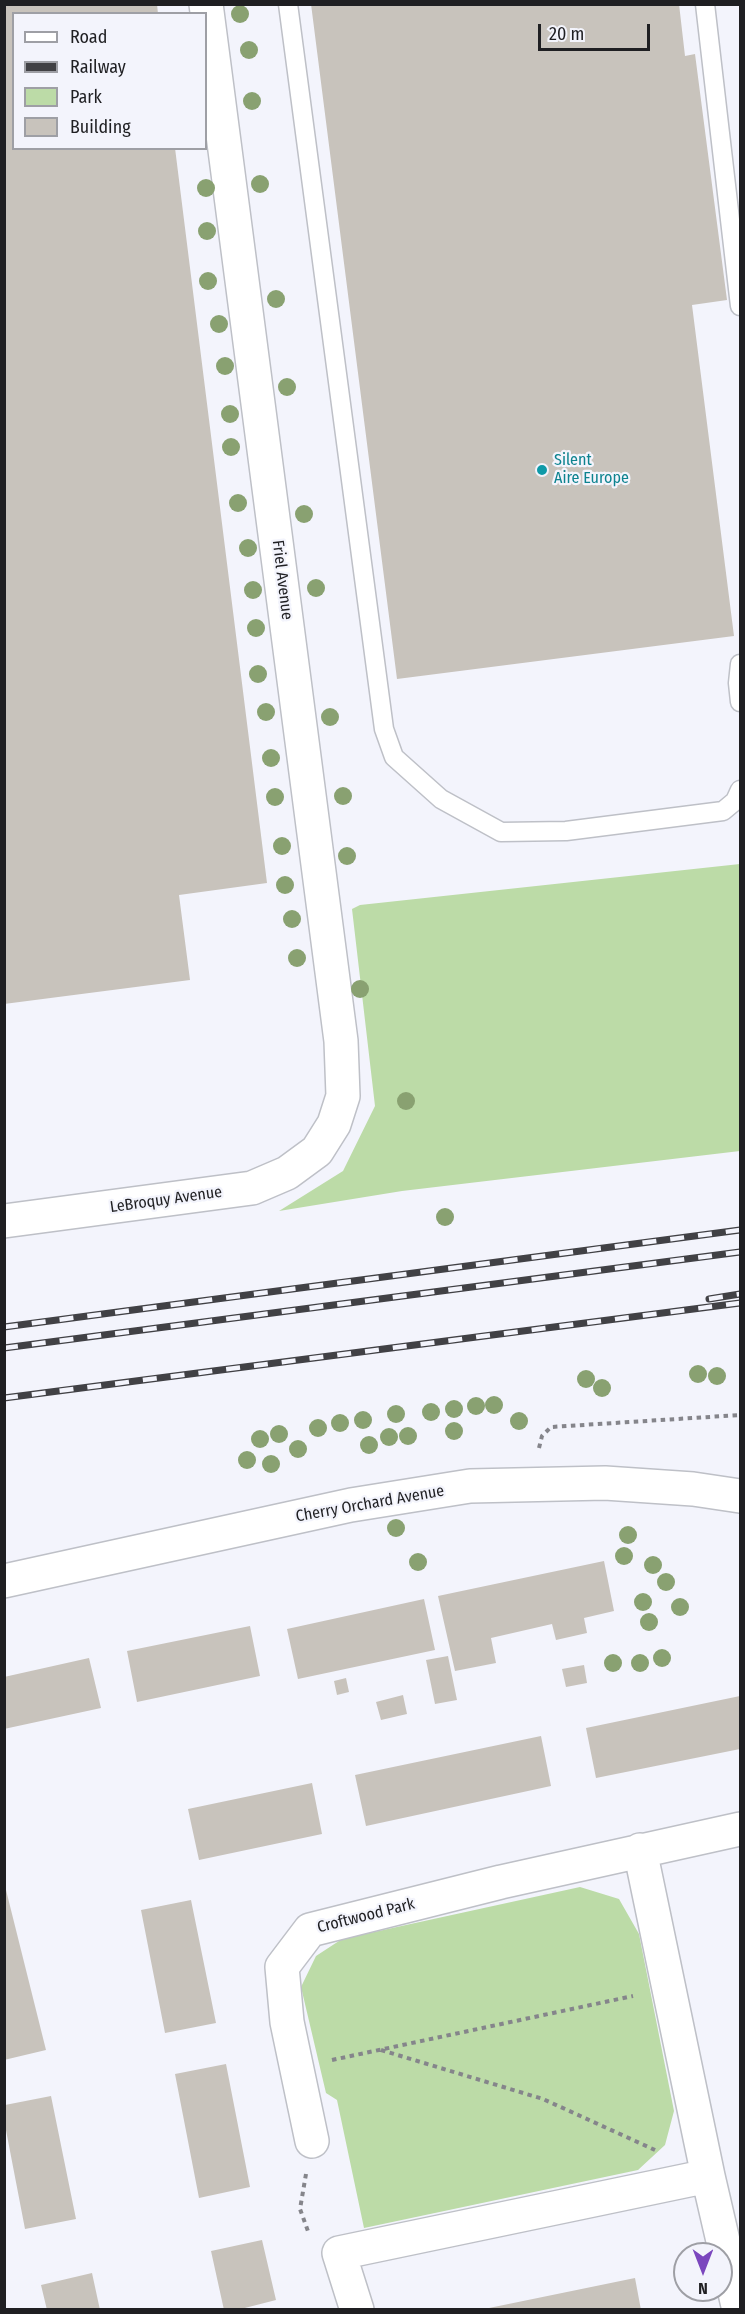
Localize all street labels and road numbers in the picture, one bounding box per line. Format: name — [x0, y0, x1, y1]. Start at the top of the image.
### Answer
street label: Friel Avenue — [268, 539, 296, 621]
street label: LeBroquy Avenue — [109, 1183, 223, 1217]
street label: Cherry Orchard Avenue — [294, 1482, 446, 1526]
street label: Croftwood Park — [315, 1895, 417, 1937]

